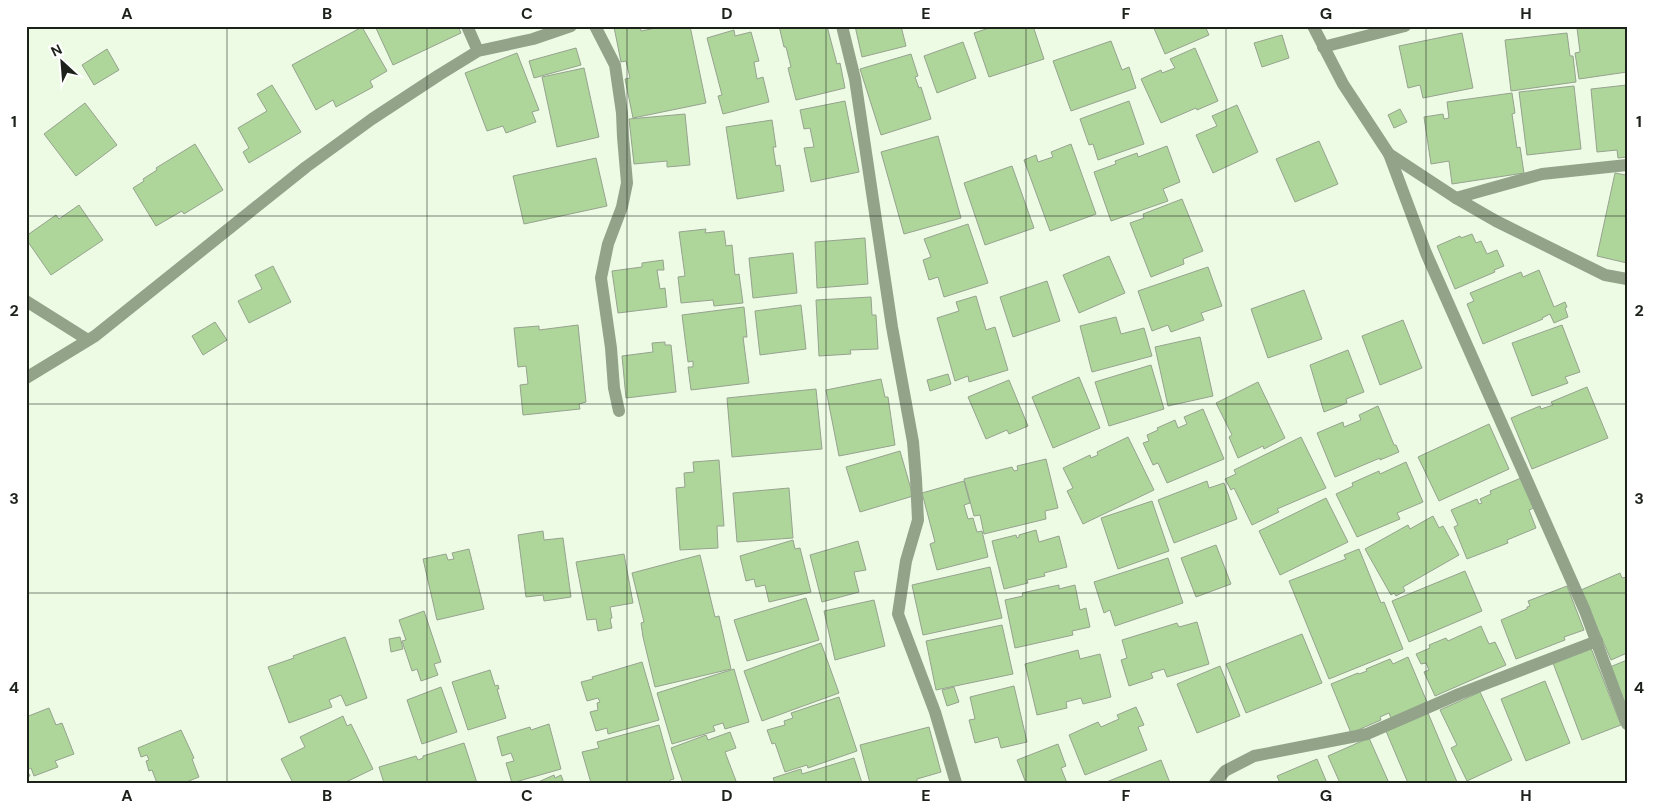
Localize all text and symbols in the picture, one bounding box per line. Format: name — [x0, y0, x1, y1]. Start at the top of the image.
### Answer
text: A — [121, 3, 133, 24]
text: B — [322, 3, 332, 24]
text: C — [521, 3, 533, 24]
text: D — [721, 3, 733, 24]
text: E — [921, 3, 931, 24]
text: F — [1122, 3, 1131, 24]
text: G — [1320, 3, 1332, 24]
text: H — [1520, 3, 1532, 24]
north arrow — [38, 38, 88, 88]
text: N — [48, 40, 65, 61]
text: 1 — [11, 111, 17, 132]
text: 1 — [1636, 111, 1642, 132]
text: 2 — [9, 300, 19, 321]
text: 2 — [1634, 300, 1644, 321]
text: 3 — [9, 488, 19, 509]
text: 3 — [1634, 488, 1644, 509]
text: 4 — [9, 677, 19, 698]
text: 4 — [1634, 677, 1644, 698]
text: A — [121, 785, 133, 806]
text: B — [322, 785, 332, 806]
text: C — [521, 785, 533, 806]
text: D — [721, 785, 733, 806]
text: E — [921, 785, 931, 806]
text: F — [1122, 785, 1131, 806]
text: G — [1320, 785, 1332, 806]
text: H — [1520, 785, 1532, 806]

